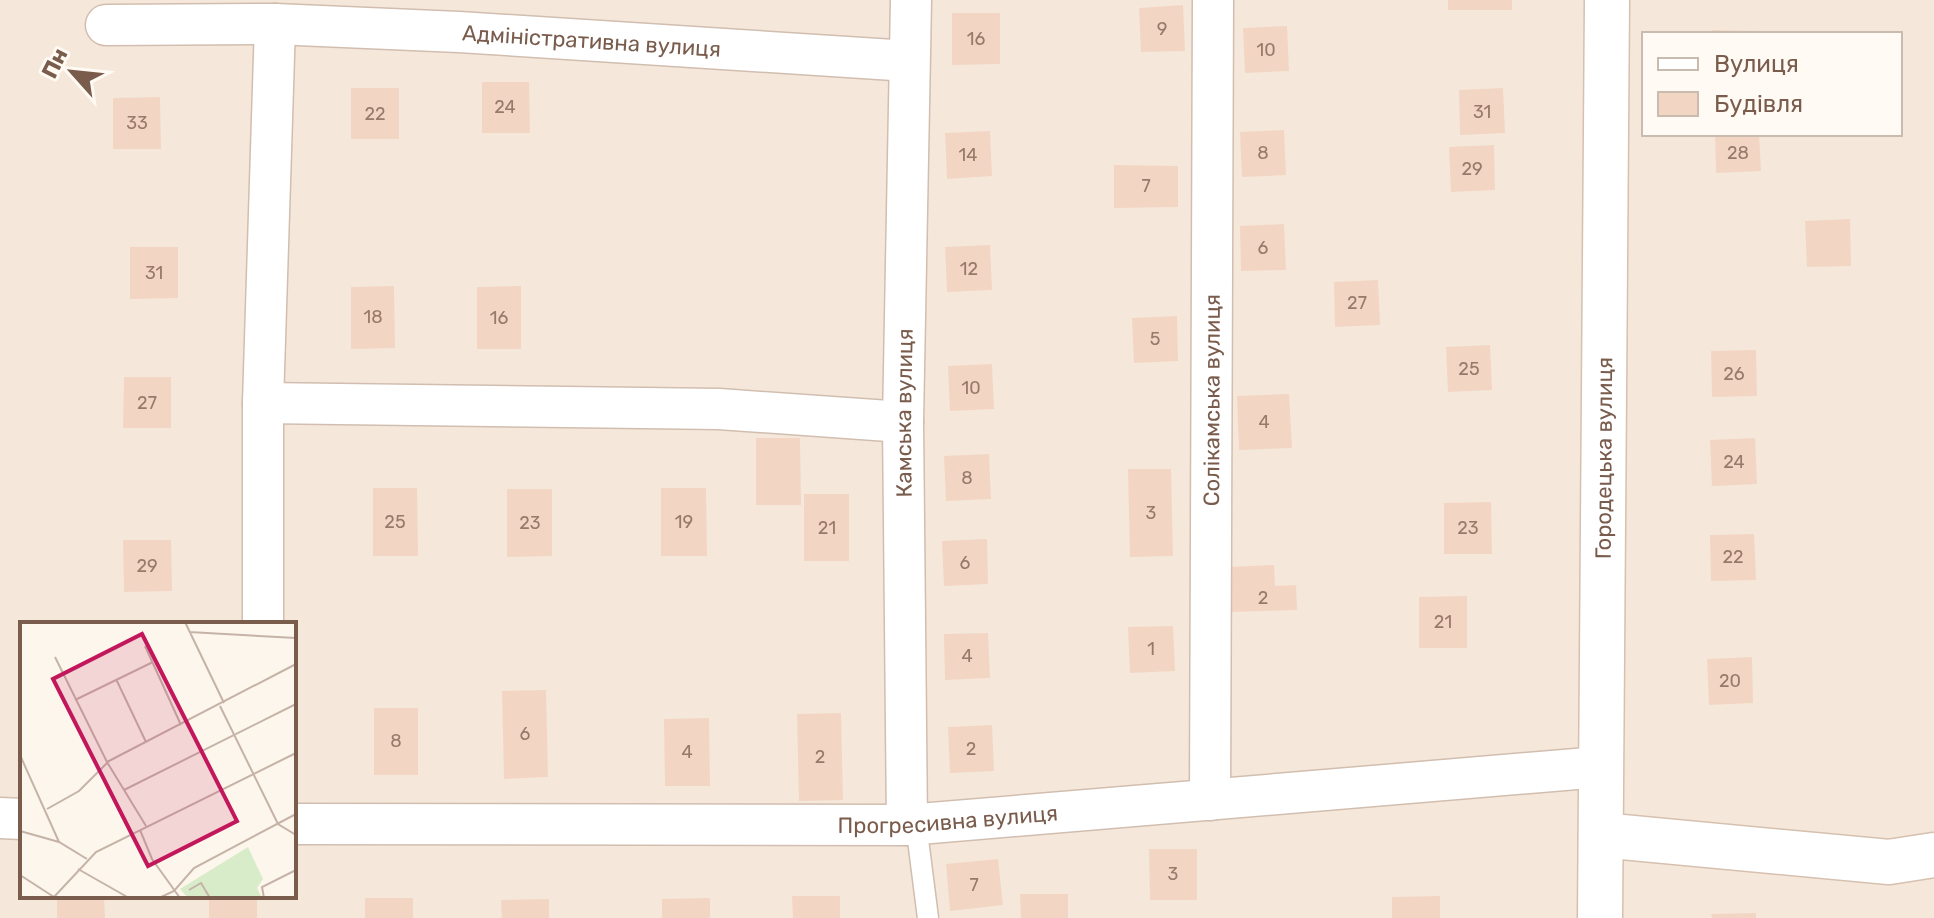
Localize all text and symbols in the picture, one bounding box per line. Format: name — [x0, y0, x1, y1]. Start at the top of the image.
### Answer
house number: 9 — [1157, 18, 1167, 40]
street label: Адміністративна вулиця — [461, 19, 722, 63]
house number: 16 — [967, 28, 985, 50]
north arrow — [32, 32, 112, 112]
legend — [1642, 32, 1902, 136]
house number: 10 — [1256, 39, 1276, 61]
text: Пн — [36, 43, 74, 83]
text: Вулиця — [1714, 50, 1799, 78]
text: Будівля — [1714, 90, 1803, 118]
house number: 24 — [494, 96, 516, 118]
house number: 31 — [1473, 101, 1491, 123]
house number: 22 — [364, 103, 386, 125]
house number: 33 — [126, 112, 148, 134]
house number: 8 — [1257, 142, 1269, 164]
house number: 28 — [1727, 142, 1749, 164]
house number: 14 — [959, 144, 977, 166]
house number: 29 — [1461, 158, 1483, 180]
house number: 7 — [1141, 175, 1151, 197]
house number: 6 — [1258, 237, 1269, 259]
house number: 12 — [960, 258, 978, 280]
house number: 31 — [145, 262, 163, 284]
house number: 27 — [1347, 292, 1367, 314]
street label: Солікамська вулиця — [1198, 294, 1226, 506]
house number: 18 — [363, 306, 383, 328]
house number: 16 — [490, 307, 508, 329]
street label: Камська вулиця — [890, 328, 919, 498]
house number: 5 — [1150, 328, 1160, 350]
street label: Городецька вулиця — [1590, 357, 1618, 559]
house number: 25 — [1458, 358, 1480, 380]
house number: 26 — [1723, 363, 1745, 385]
house number: 10 — [961, 377, 981, 399]
house number: 27 — [137, 392, 157, 414]
house number: 4 — [1258, 411, 1270, 433]
house number: 24 — [1723, 451, 1745, 473]
house number: 8 — [961, 467, 973, 489]
house number: 3 — [1146, 502, 1156, 524]
house number: 25 — [384, 511, 406, 533]
house number: 19 — [675, 511, 693, 533]
house number: 23 — [519, 512, 541, 534]
house number: 21 — [818, 517, 836, 539]
house number: 23 — [1457, 517, 1479, 539]
house number: 22 — [1722, 546, 1744, 568]
house number: 6 — [960, 552, 971, 574]
house number: 29 — [136, 555, 158, 577]
house number: 2 — [1258, 587, 1268, 609]
house number: 21 — [1434, 611, 1452, 633]
inset map — [20, 622, 296, 898]
house number: 1 — [1147, 638, 1155, 660]
house number: 4 — [961, 645, 973, 667]
house number: 20 — [1719, 670, 1741, 692]
house number: 6 — [520, 723, 531, 745]
house number: 8 — [390, 730, 402, 752]
house number: 2 — [966, 738, 976, 760]
house number: 4 — [681, 741, 693, 763]
house number: 2 — [815, 746, 825, 768]
street label: Прогресивна вулиця — [838, 799, 1059, 839]
house number: 3 — [1168, 863, 1178, 885]
house number: 7 — [969, 874, 979, 896]

